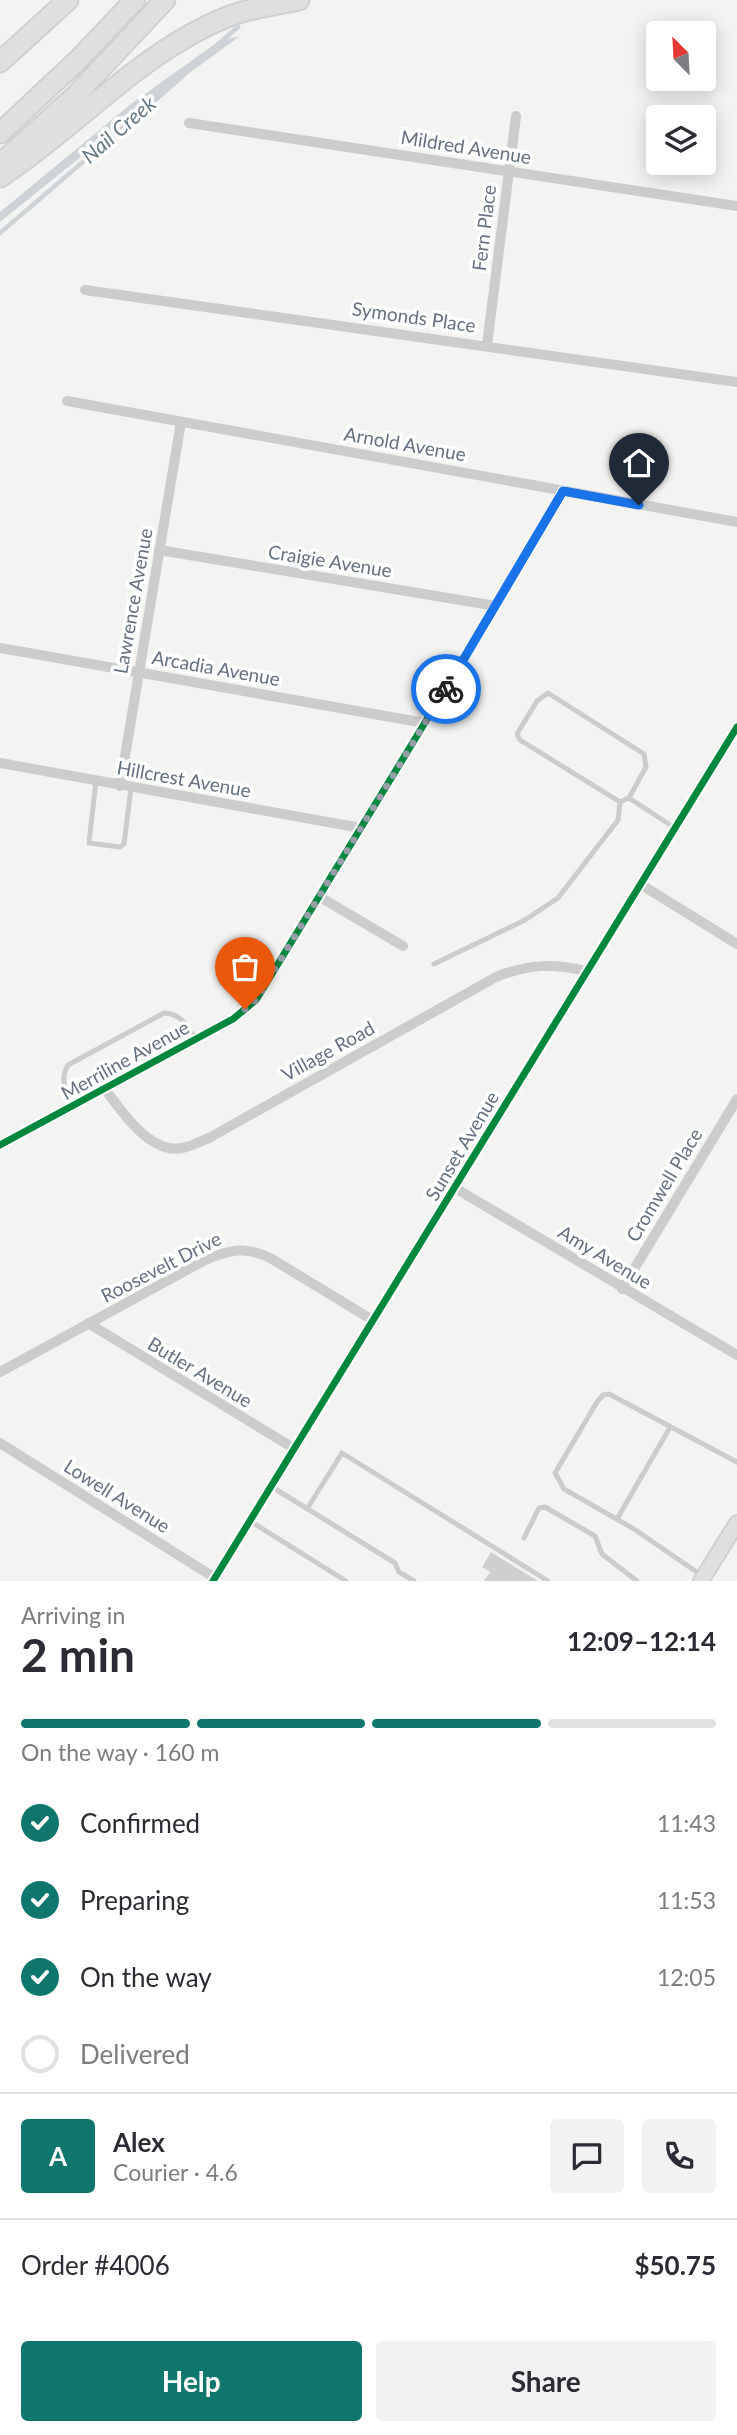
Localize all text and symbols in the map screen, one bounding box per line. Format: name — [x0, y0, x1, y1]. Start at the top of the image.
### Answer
north arrow — [646, 21, 716, 91]
map controls — [646, 21, 716, 175]
water label: Nail Creek — [76, 89, 161, 168]
button: layers — [646, 105, 716, 175]
street label: Mildred Avenue — [399, 125, 533, 168]
street label: Fern Place — [467, 184, 500, 272]
street label: Symonds Place — [351, 296, 477, 337]
street label: Arnold Avenue — [342, 421, 468, 466]
pin — [609, 433, 669, 505]
icon: home — [620, 444, 658, 482]
street label: Lawrence Avenue — [108, 526, 157, 675]
street label: Craigie Avenue — [267, 539, 394, 582]
street label: Arcadia Avenue — [150, 645, 282, 690]
courier — [411, 654, 481, 724]
icon: bike — [427, 670, 465, 708]
street label: Hillcrest Avenue — [115, 755, 253, 802]
pin — [215, 937, 275, 1009]
icon: bag — [226, 948, 264, 986]
street label: Merriline Avenue — [57, 1015, 193, 1104]
street label: Village Road — [277, 1016, 378, 1085]
street label: Sunset Avenue — [420, 1087, 503, 1205]
street label: Cromwell Place — [621, 1124, 706, 1246]
street label: Amy Avenue — [554, 1220, 656, 1293]
street label: Roosevelt Drive — [97, 1226, 225, 1307]
street label: Butler Avenue — [144, 1331, 257, 1412]
street label: Lowell Avenue — [60, 1454, 175, 1537]
text: Arriving in — [21, 1601, 125, 1629]
text: 12:09–12:14 — [567, 1625, 716, 1657]
text: 2 min — [21, 1627, 135, 1682]
text: On the way · 160 m — [21, 1738, 220, 1766]
icon: check — [21, 1804, 59, 1842]
text: Confirmed — [80, 1807, 200, 1839]
text: 11:43 — [657, 1809, 716, 1837]
icon: check — [21, 1881, 59, 1919]
text: Preparing — [80, 1884, 189, 1916]
text: 11:53 — [657, 1886, 716, 1914]
icon: check — [21, 1958, 59, 1996]
text: On the way — [80, 1961, 212, 1993]
text: 12:05 — [657, 1963, 716, 1991]
text: Delivered — [80, 2038, 190, 2070]
button: chat — [550, 2119, 624, 2193]
button: phone — [642, 2119, 716, 2193]
text: Alex — [113, 2126, 165, 2158]
text: A — [49, 2140, 67, 2172]
text: Courier · 4.6 — [113, 2158, 238, 2186]
text: Order #4006 — [21, 2249, 170, 2281]
text: $50.75 — [634, 2249, 716, 2281]
button: Help — [21, 2341, 362, 2421]
button: Share — [376, 2341, 716, 2421]

